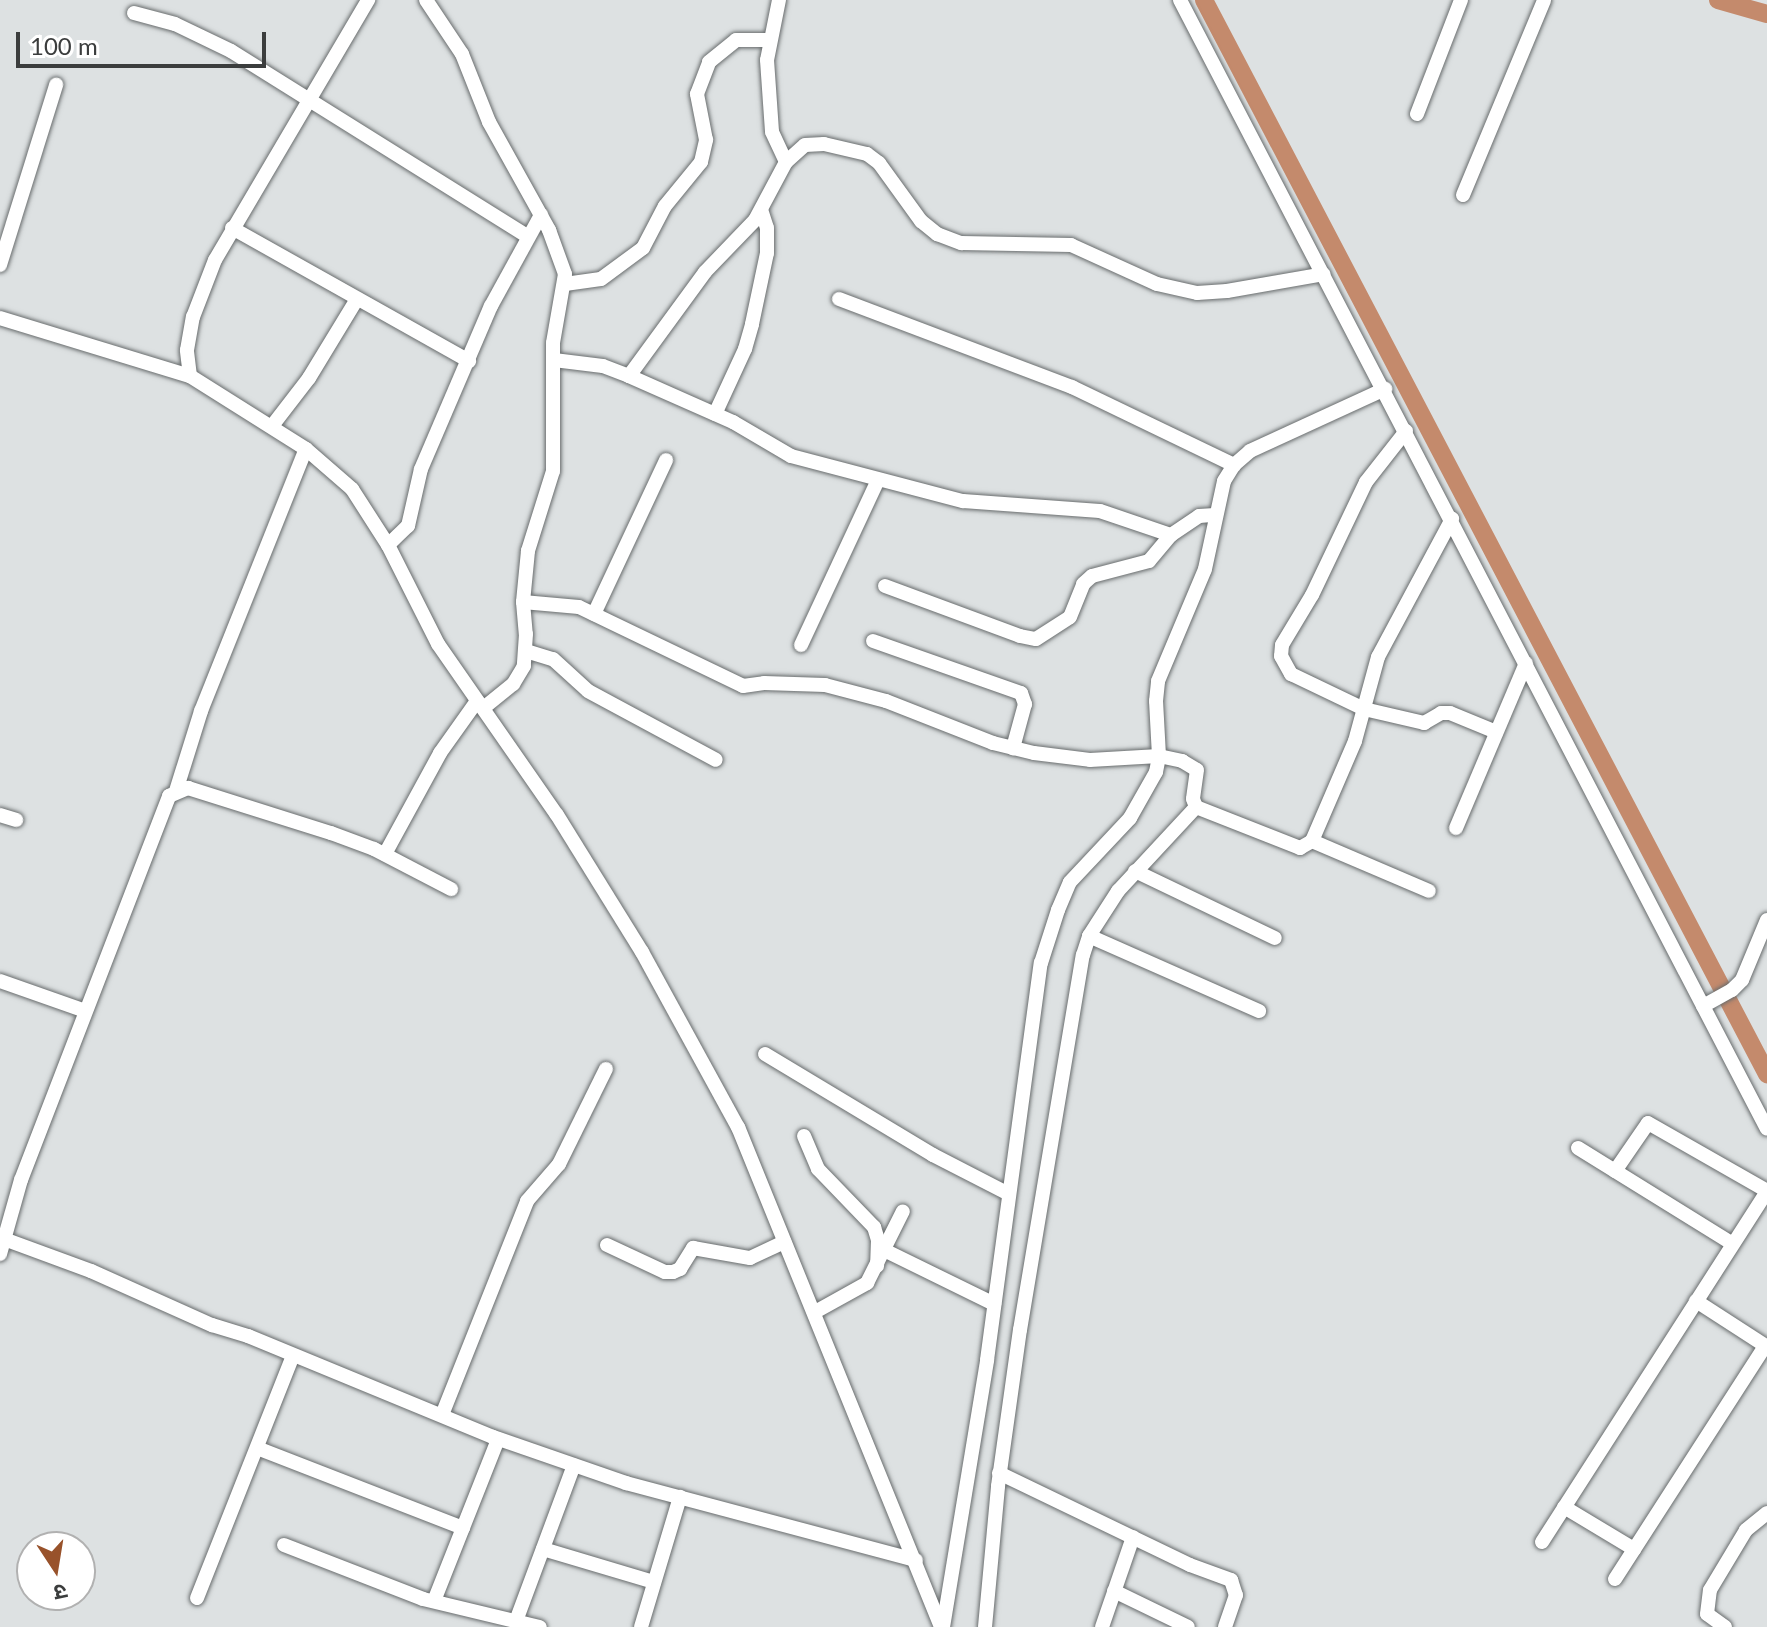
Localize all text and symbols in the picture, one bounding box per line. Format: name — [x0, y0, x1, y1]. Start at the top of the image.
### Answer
scale bar — [20, 16, 270, 66]
text: 100 m — [30, 31, 98, 60]
north arrow — [16, 1531, 96, 1611]
text: उ — [52, 1578, 70, 1608]

